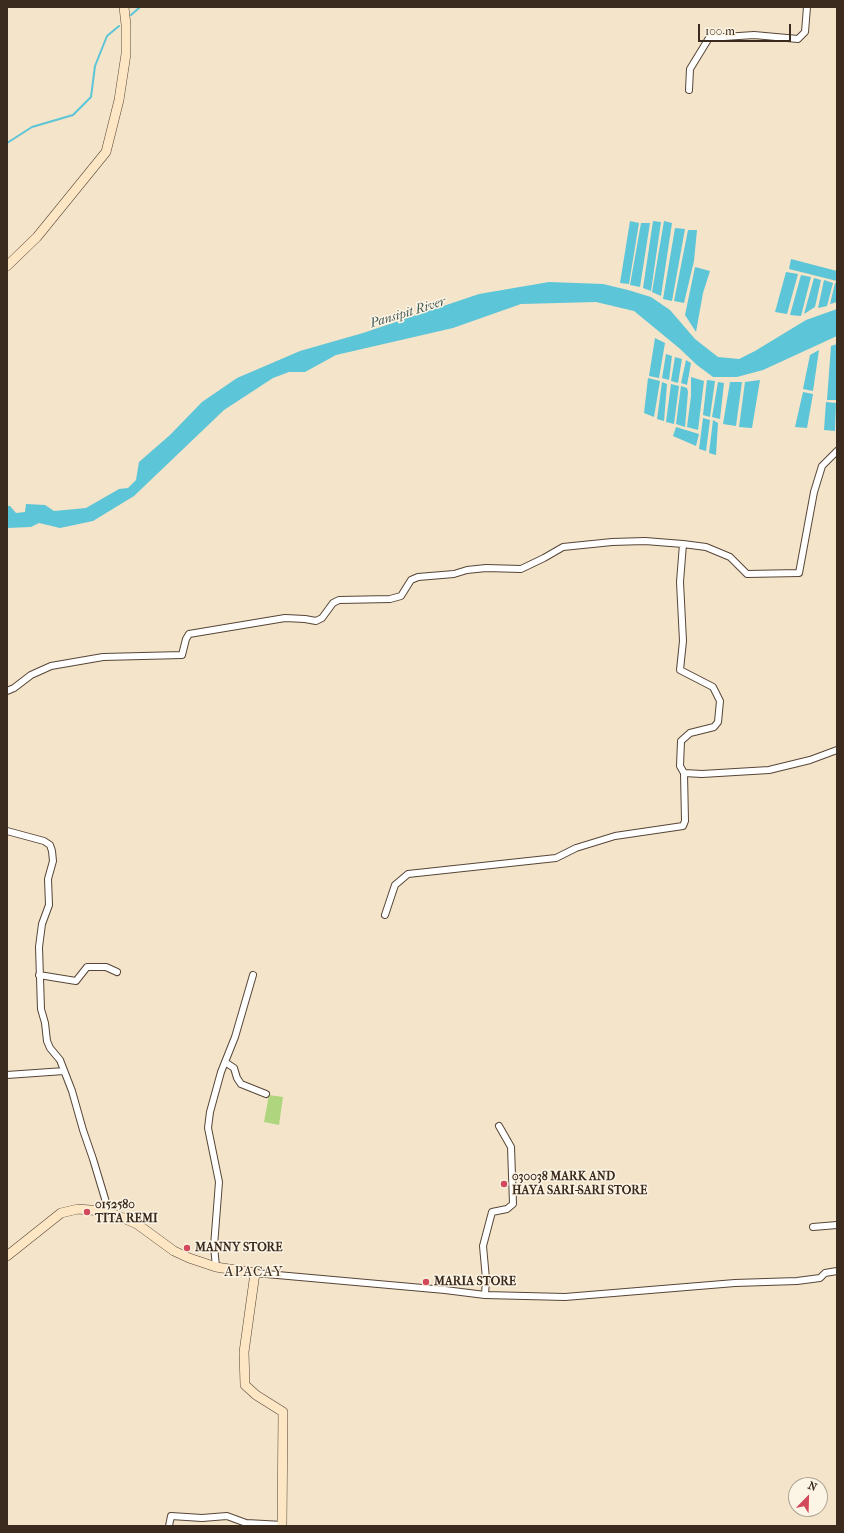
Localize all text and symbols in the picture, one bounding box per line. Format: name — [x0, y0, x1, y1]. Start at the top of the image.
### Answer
scale bar — [700, 16, 793, 42]
text: 100 m — [705, 24, 735, 38]
water label: Pansipit River — [368, 294, 448, 332]
place label: 030038 MARK AND HAYA SARI-SARI STORE — [512, 1170, 647, 1198]
marker: 030038 MARK AND HAYA SARI-SARI STORE — [499, 1179, 509, 1189]
place label: 0152580 TITA REMI — [95, 1198, 158, 1226]
marker: 0152580 TITA REMI — [82, 1207, 92, 1217]
place label: MANNY STORE — [195, 1241, 283, 1255]
marker: MANNY STORE — [182, 1243, 192, 1253]
district label: APACAY — [224, 1265, 284, 1281]
place label: MARIA STORE — [434, 1275, 516, 1289]
marker: MARIA STORE — [421, 1277, 431, 1287]
north arrow — [788, 1477, 828, 1517]
text: N — [806, 1479, 819, 1494]

